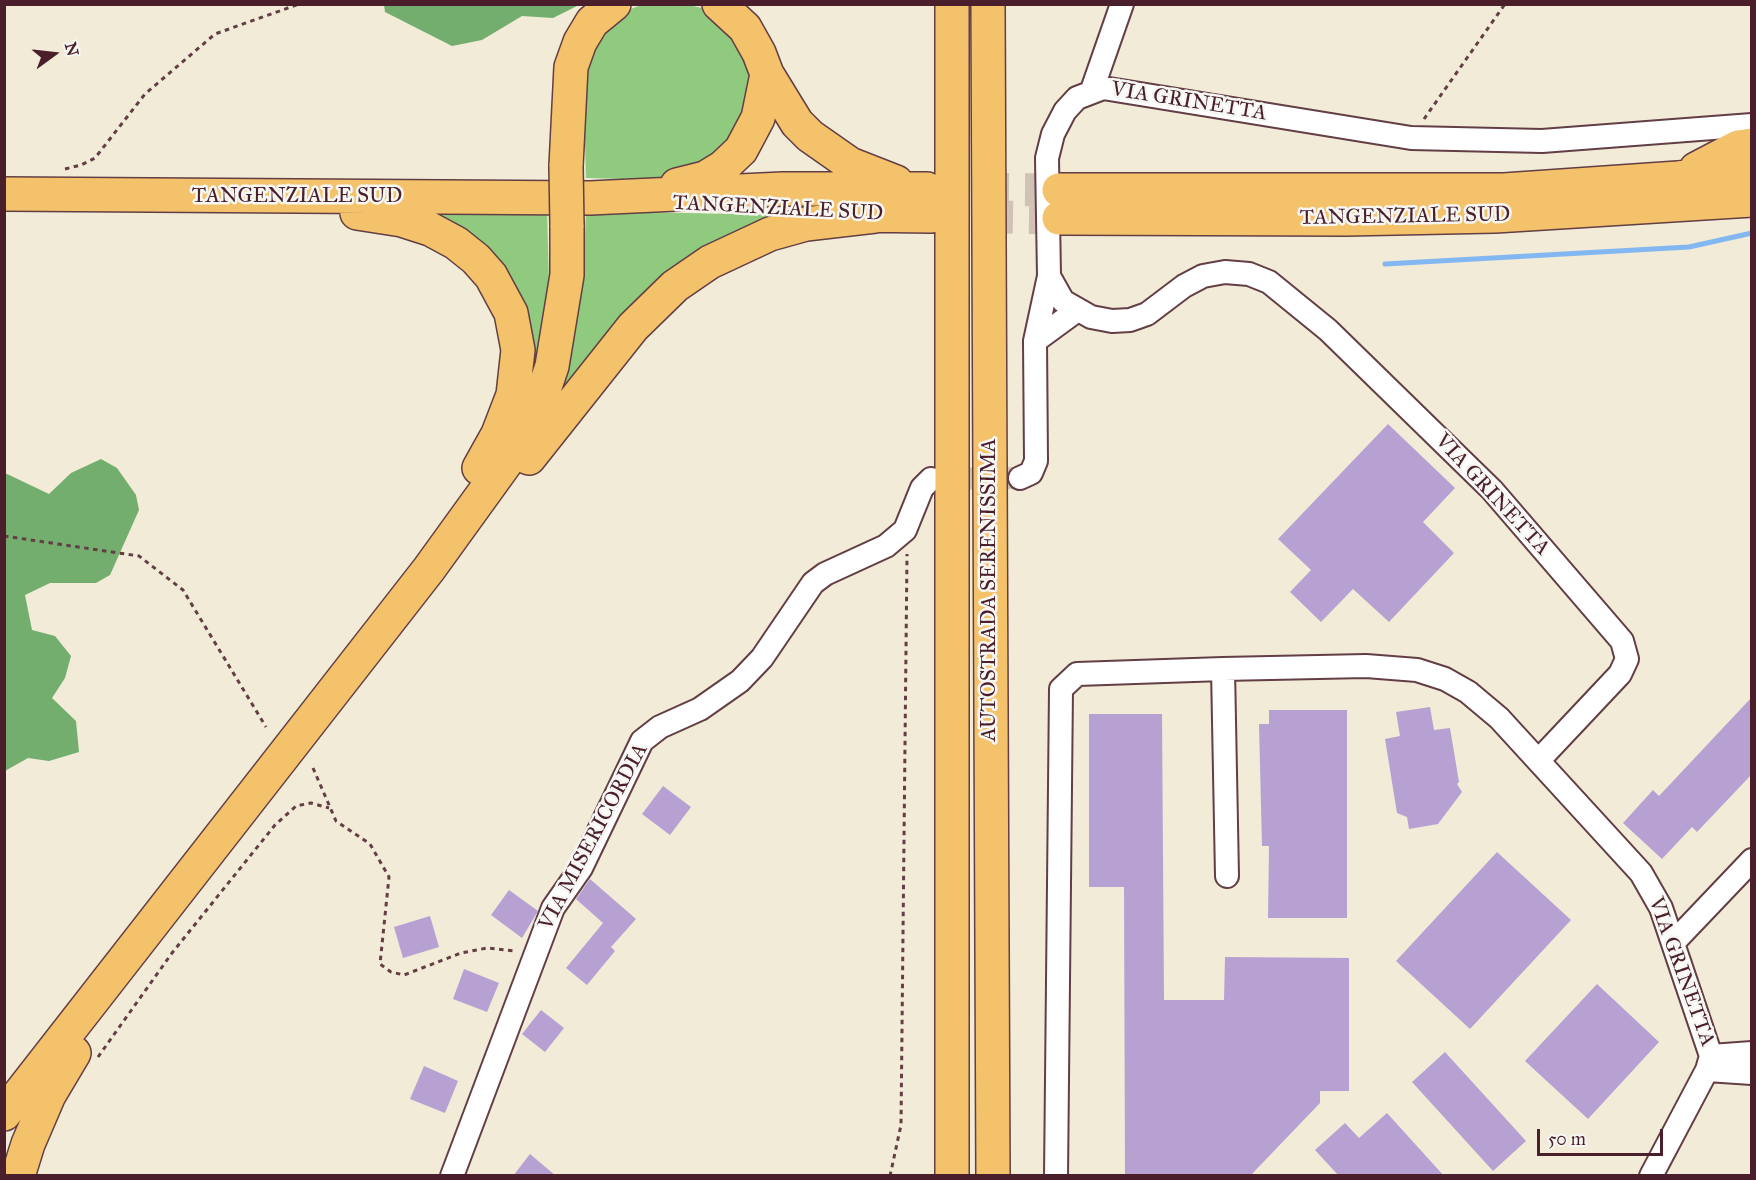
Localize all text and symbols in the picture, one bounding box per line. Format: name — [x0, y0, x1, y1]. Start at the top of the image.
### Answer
north arrow — [24, 24, 84, 84]
text: N — [61, 40, 83, 58]
street label: VIA GRINETTA — [1109, 77, 1269, 127]
street label: TANGENZIALE SUD — [192, 184, 402, 210]
street label: TANGENZIALE SUD — [672, 191, 884, 227]
street label: TANGENZIALE SUD — [1300, 203, 1510, 231]
street label: VIA GRINETTA — [1429, 429, 1555, 561]
street label: AUTOSTRADA SERENISSIMA — [977, 438, 1003, 742]
street label: VIA MISERICORDIA — [534, 739, 654, 935]
street label: VIA GRINETTA — [1642, 894, 1720, 1050]
scale bar — [1540, 1117, 1666, 1155]
text: 50 m — [1548, 1128, 1586, 1150]

